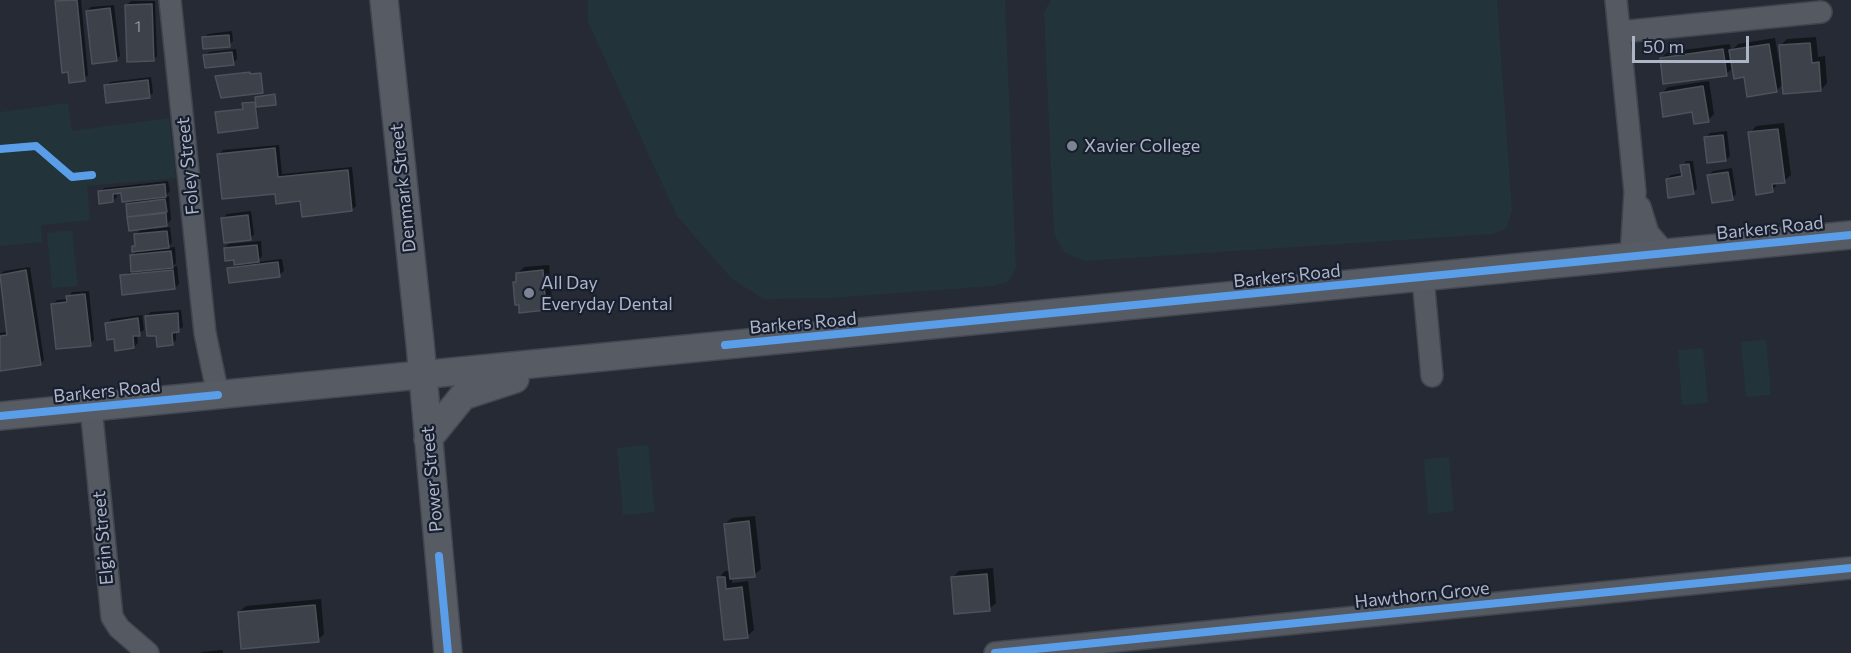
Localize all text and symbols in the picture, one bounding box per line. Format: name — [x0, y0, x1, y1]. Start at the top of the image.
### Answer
house number: 1 — [135, 18, 141, 36]
scale bar — [1635, 24, 1752, 62]
text: 50 m — [1643, 35, 1684, 57]
street label: Foley Street — [172, 116, 204, 216]
street label: Denmark Street — [385, 122, 421, 254]
place label: Xavier College — [1084, 135, 1200, 157]
marker: Xavier College — [1065, 139, 1079, 153]
street label: Barkers Road — [1715, 212, 1825, 244]
street label: Barkers Road — [1232, 260, 1342, 292]
place label: All Day Everyday Dental — [541, 272, 673, 314]
marker: All Day Everyday Dental — [522, 286, 536, 300]
street label: Barkers Road — [748, 308, 858, 338]
street label: Barkers Road — [52, 375, 162, 407]
street label: Power Street — [417, 425, 447, 533]
street label: Elgin Street — [88, 490, 118, 586]
street label: Hawthorn Grove — [1354, 577, 1490, 613]

